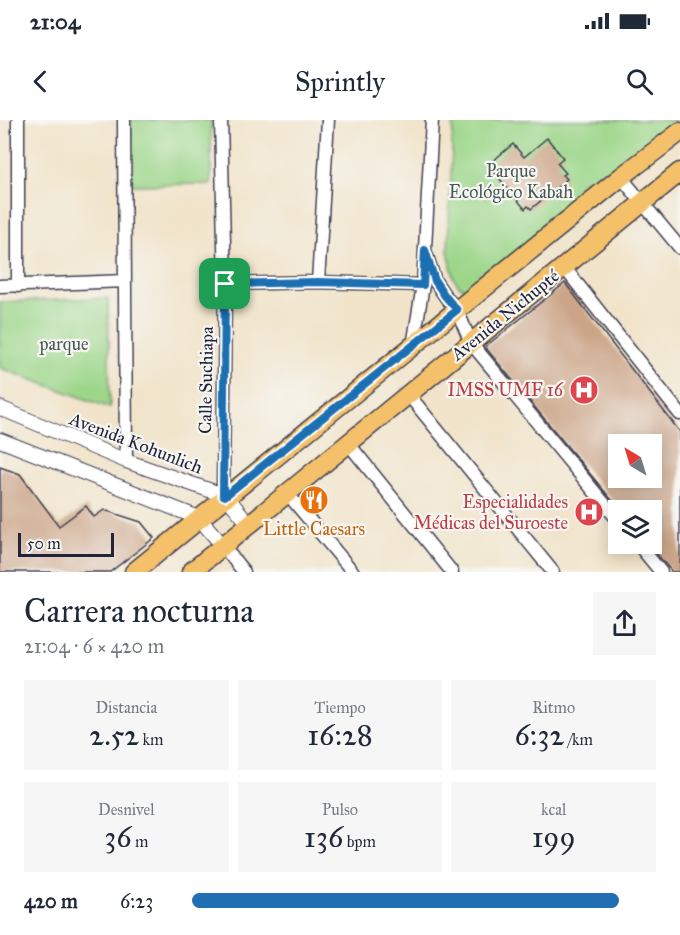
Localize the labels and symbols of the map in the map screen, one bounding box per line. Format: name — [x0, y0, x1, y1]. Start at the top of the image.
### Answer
park label: Parque Ecológico Kabah — [449, 160, 573, 204]
pin — [199, 258, 250, 309]
street label: Avenida Nichupté — [446, 264, 564, 366]
street label: Calle Suchiapa — [194, 326, 218, 434]
park label: parque — [39, 333, 89, 356]
hospital icon: IMSS UMF 16 — [568, 374, 600, 406]
place label: IMSS UMF 16 — [447, 379, 564, 401]
street label: Avenida Kohunlich — [65, 407, 206, 478]
north arrow — [608, 434, 662, 488]
restaurant icon: Little Caesars — [298, 484, 330, 516]
place label: Especialidades Médicas del Suroeste — [414, 491, 568, 534]
hospital icon: Especialidades Médicas del Suroeste — [573, 496, 605, 528]
place label: Little Caesars — [263, 518, 365, 540]
scale bar — [18, 530, 114, 558]

